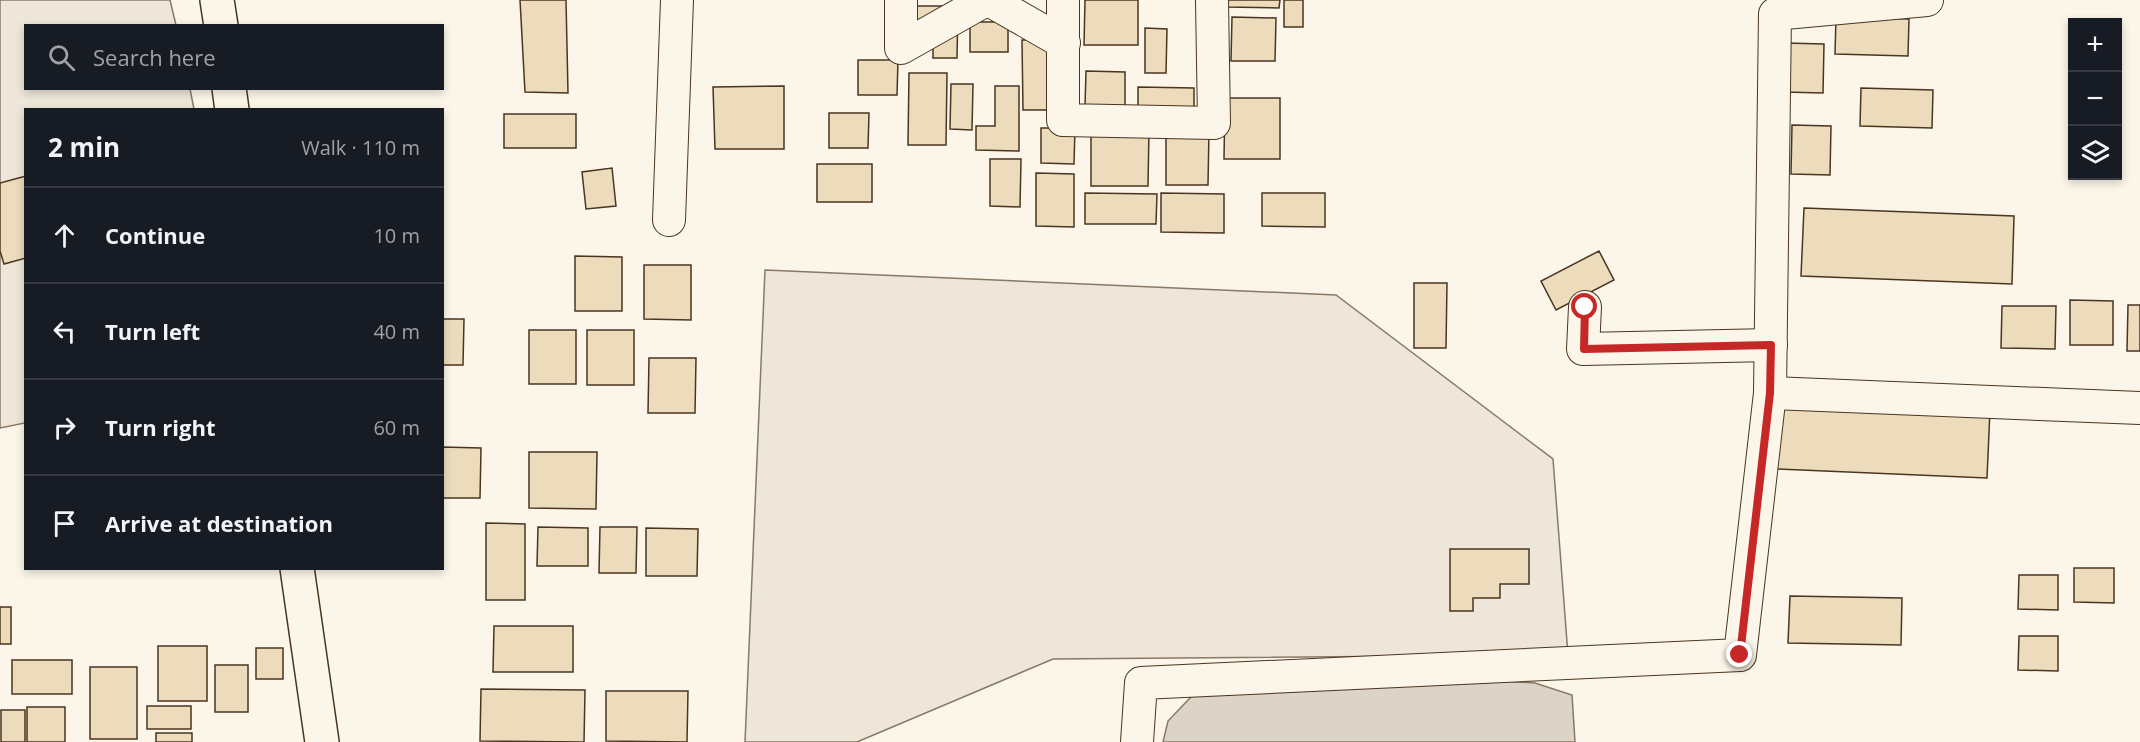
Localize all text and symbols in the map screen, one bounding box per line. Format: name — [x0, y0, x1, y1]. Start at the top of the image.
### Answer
map controls — [2068, 18, 2122, 180]
button: + — [2068, 18, 2122, 72]
search box — [24, 24, 444, 90]
icon: search — [45, 41, 78, 74]
text: Search here — [93, 42, 216, 72]
button: − — [2068, 72, 2122, 126]
button: layers — [2068, 126, 2122, 180]
text: 2 min — [48, 129, 120, 165]
text: Walk · 110 m — [301, 134, 420, 161]
icon: ahead — [48, 219, 81, 252]
text: Continue — [105, 220, 205, 250]
text: 10 m — [373, 222, 420, 249]
route start — [1571, 293, 1597, 319]
icon: left — [48, 315, 81, 348]
text: Turn left — [105, 316, 200, 346]
text: 40 m — [373, 318, 420, 345]
icon: right — [48, 411, 81, 444]
text: Turn right — [105, 412, 216, 442]
text: 60 m — [373, 414, 420, 441]
icon: arrive — [48, 507, 81, 540]
text: Arrive at destination — [105, 508, 333, 538]
route end — [1726, 641, 1752, 667]

